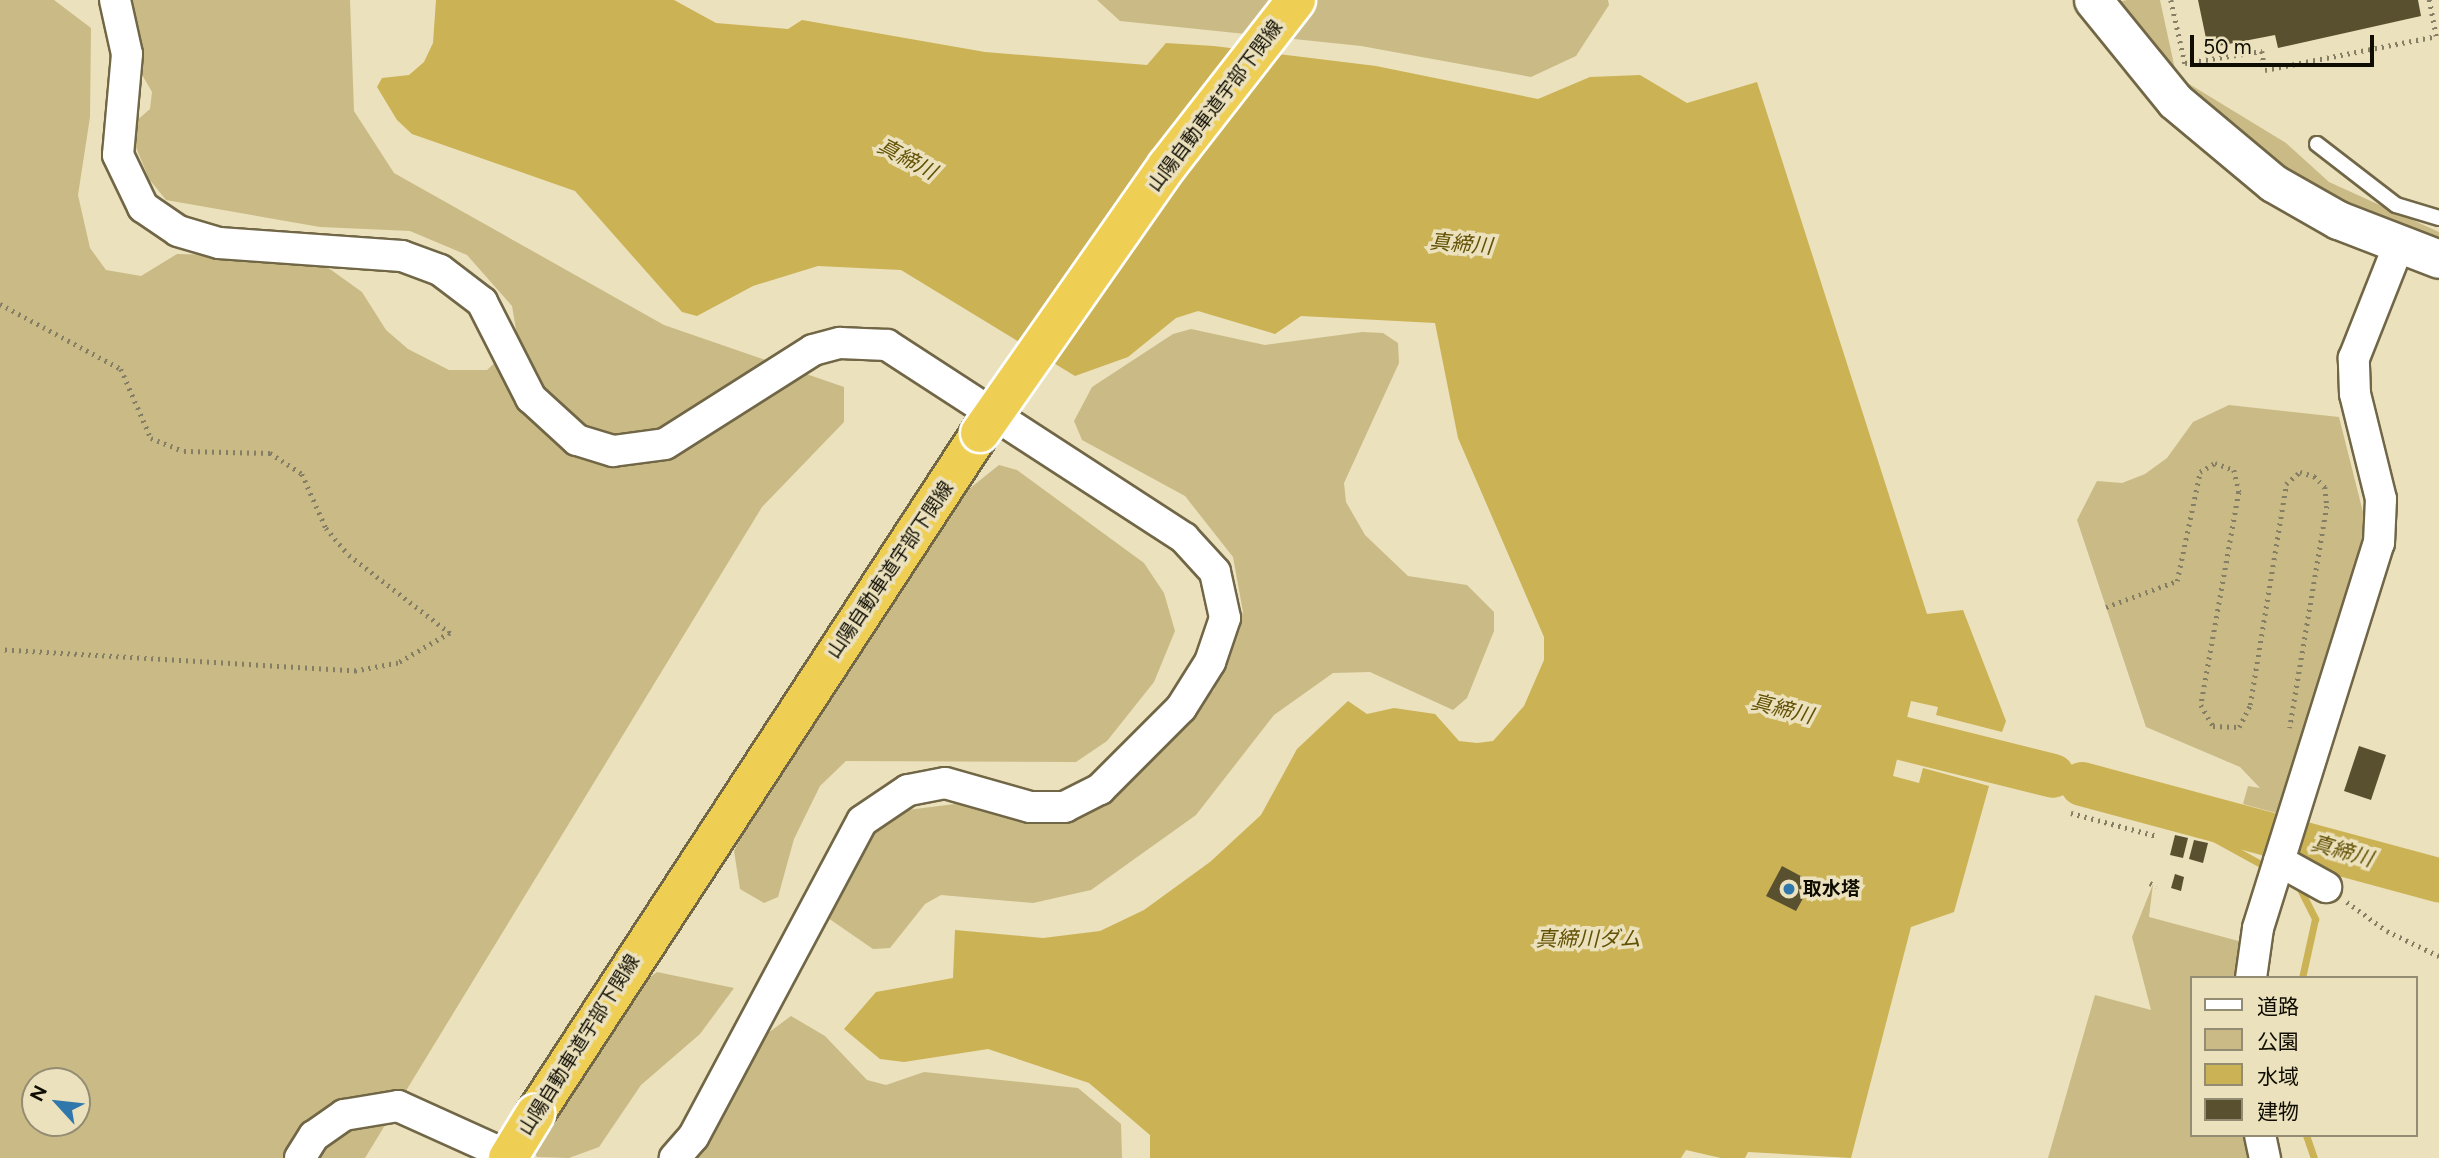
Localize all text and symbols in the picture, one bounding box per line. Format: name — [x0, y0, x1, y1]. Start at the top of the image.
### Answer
street label: 山陽自動車道宇部下関線 — [1143, 16, 1287, 196]
scale bar — [2194, 21, 2378, 65]
text: 50 m — [2203, 34, 2252, 59]
water label: 真締川 — [873, 133, 941, 185]
water label: 真締川 — [1429, 229, 1493, 259]
street label: 山陽自動車道宇部下関線 — [822, 477, 958, 663]
water label: 真締川 — [1748, 689, 1816, 729]
water label: 真締川 — [2308, 830, 2376, 872]
place label: 取水塔 — [1803, 878, 1860, 900]
marker: 取水塔 — [1781, 881, 1797, 897]
water label: 真締川ダム — [1536, 926, 1640, 952]
street label: 山陽自動車道宇部下関線 — [514, 950, 644, 1140]
legend — [2190, 976, 2418, 1137]
text: 道路 — [2257, 994, 2299, 1019]
text: 公園 — [2257, 1029, 2299, 1054]
text: 水域 — [2257, 1064, 2299, 1089]
north arrow — [21, 1067, 91, 1137]
text: N — [25, 1081, 52, 1105]
text: 建物 — [2257, 1099, 2299, 1124]

